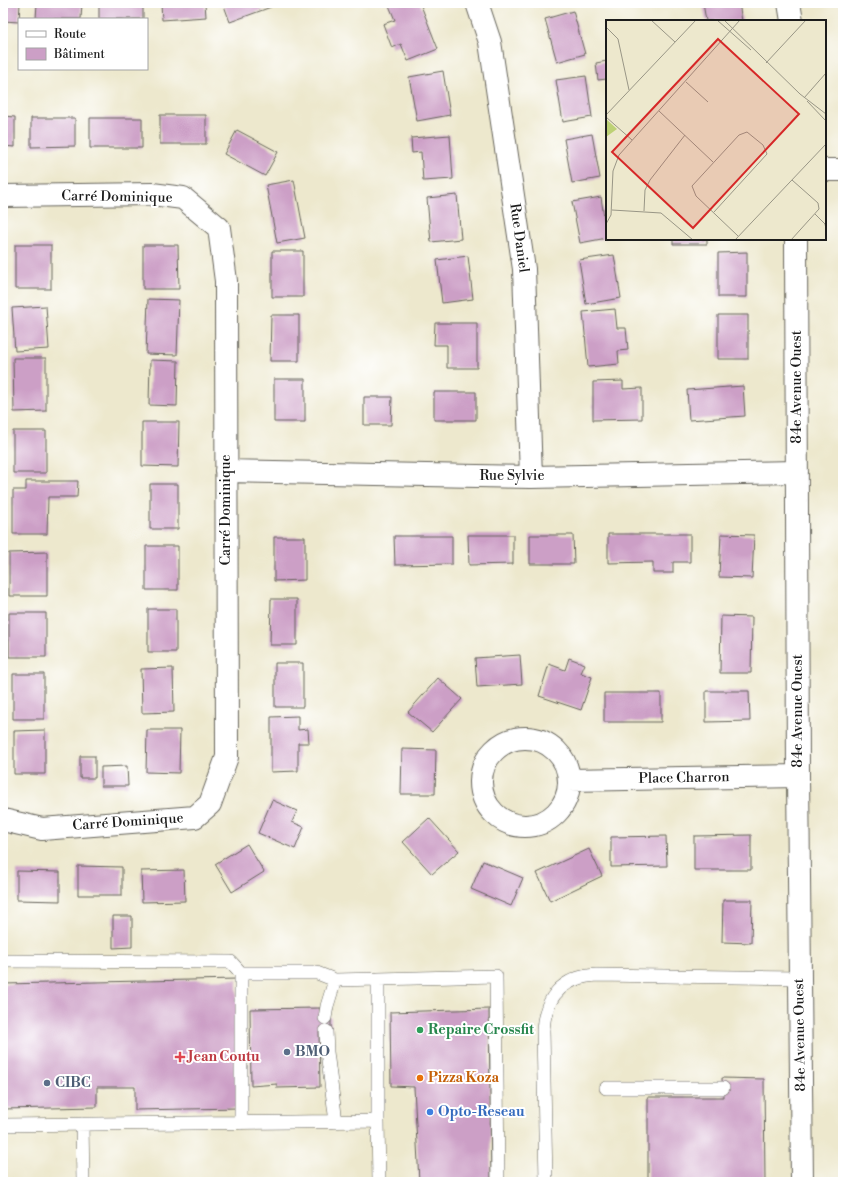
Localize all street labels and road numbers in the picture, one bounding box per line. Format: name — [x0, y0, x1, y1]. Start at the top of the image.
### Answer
street label: Carré Dominique — [61, 187, 173, 207]
street label: Rue Daniel — [505, 202, 533, 274]
street label: 84e Avenue Ouest — [788, 330, 806, 444]
street label: Carré Dominique — [217, 454, 235, 566]
street label: Rue Sylvie — [479, 467, 545, 485]
street label: 84e Avenue Ouest — [789, 654, 807, 768]
street label: Place Charron — [638, 768, 730, 788]
street label: Carré Dominique — [72, 809, 184, 835]
street label: 84e Avenue Ouest — [790, 978, 810, 1092]

